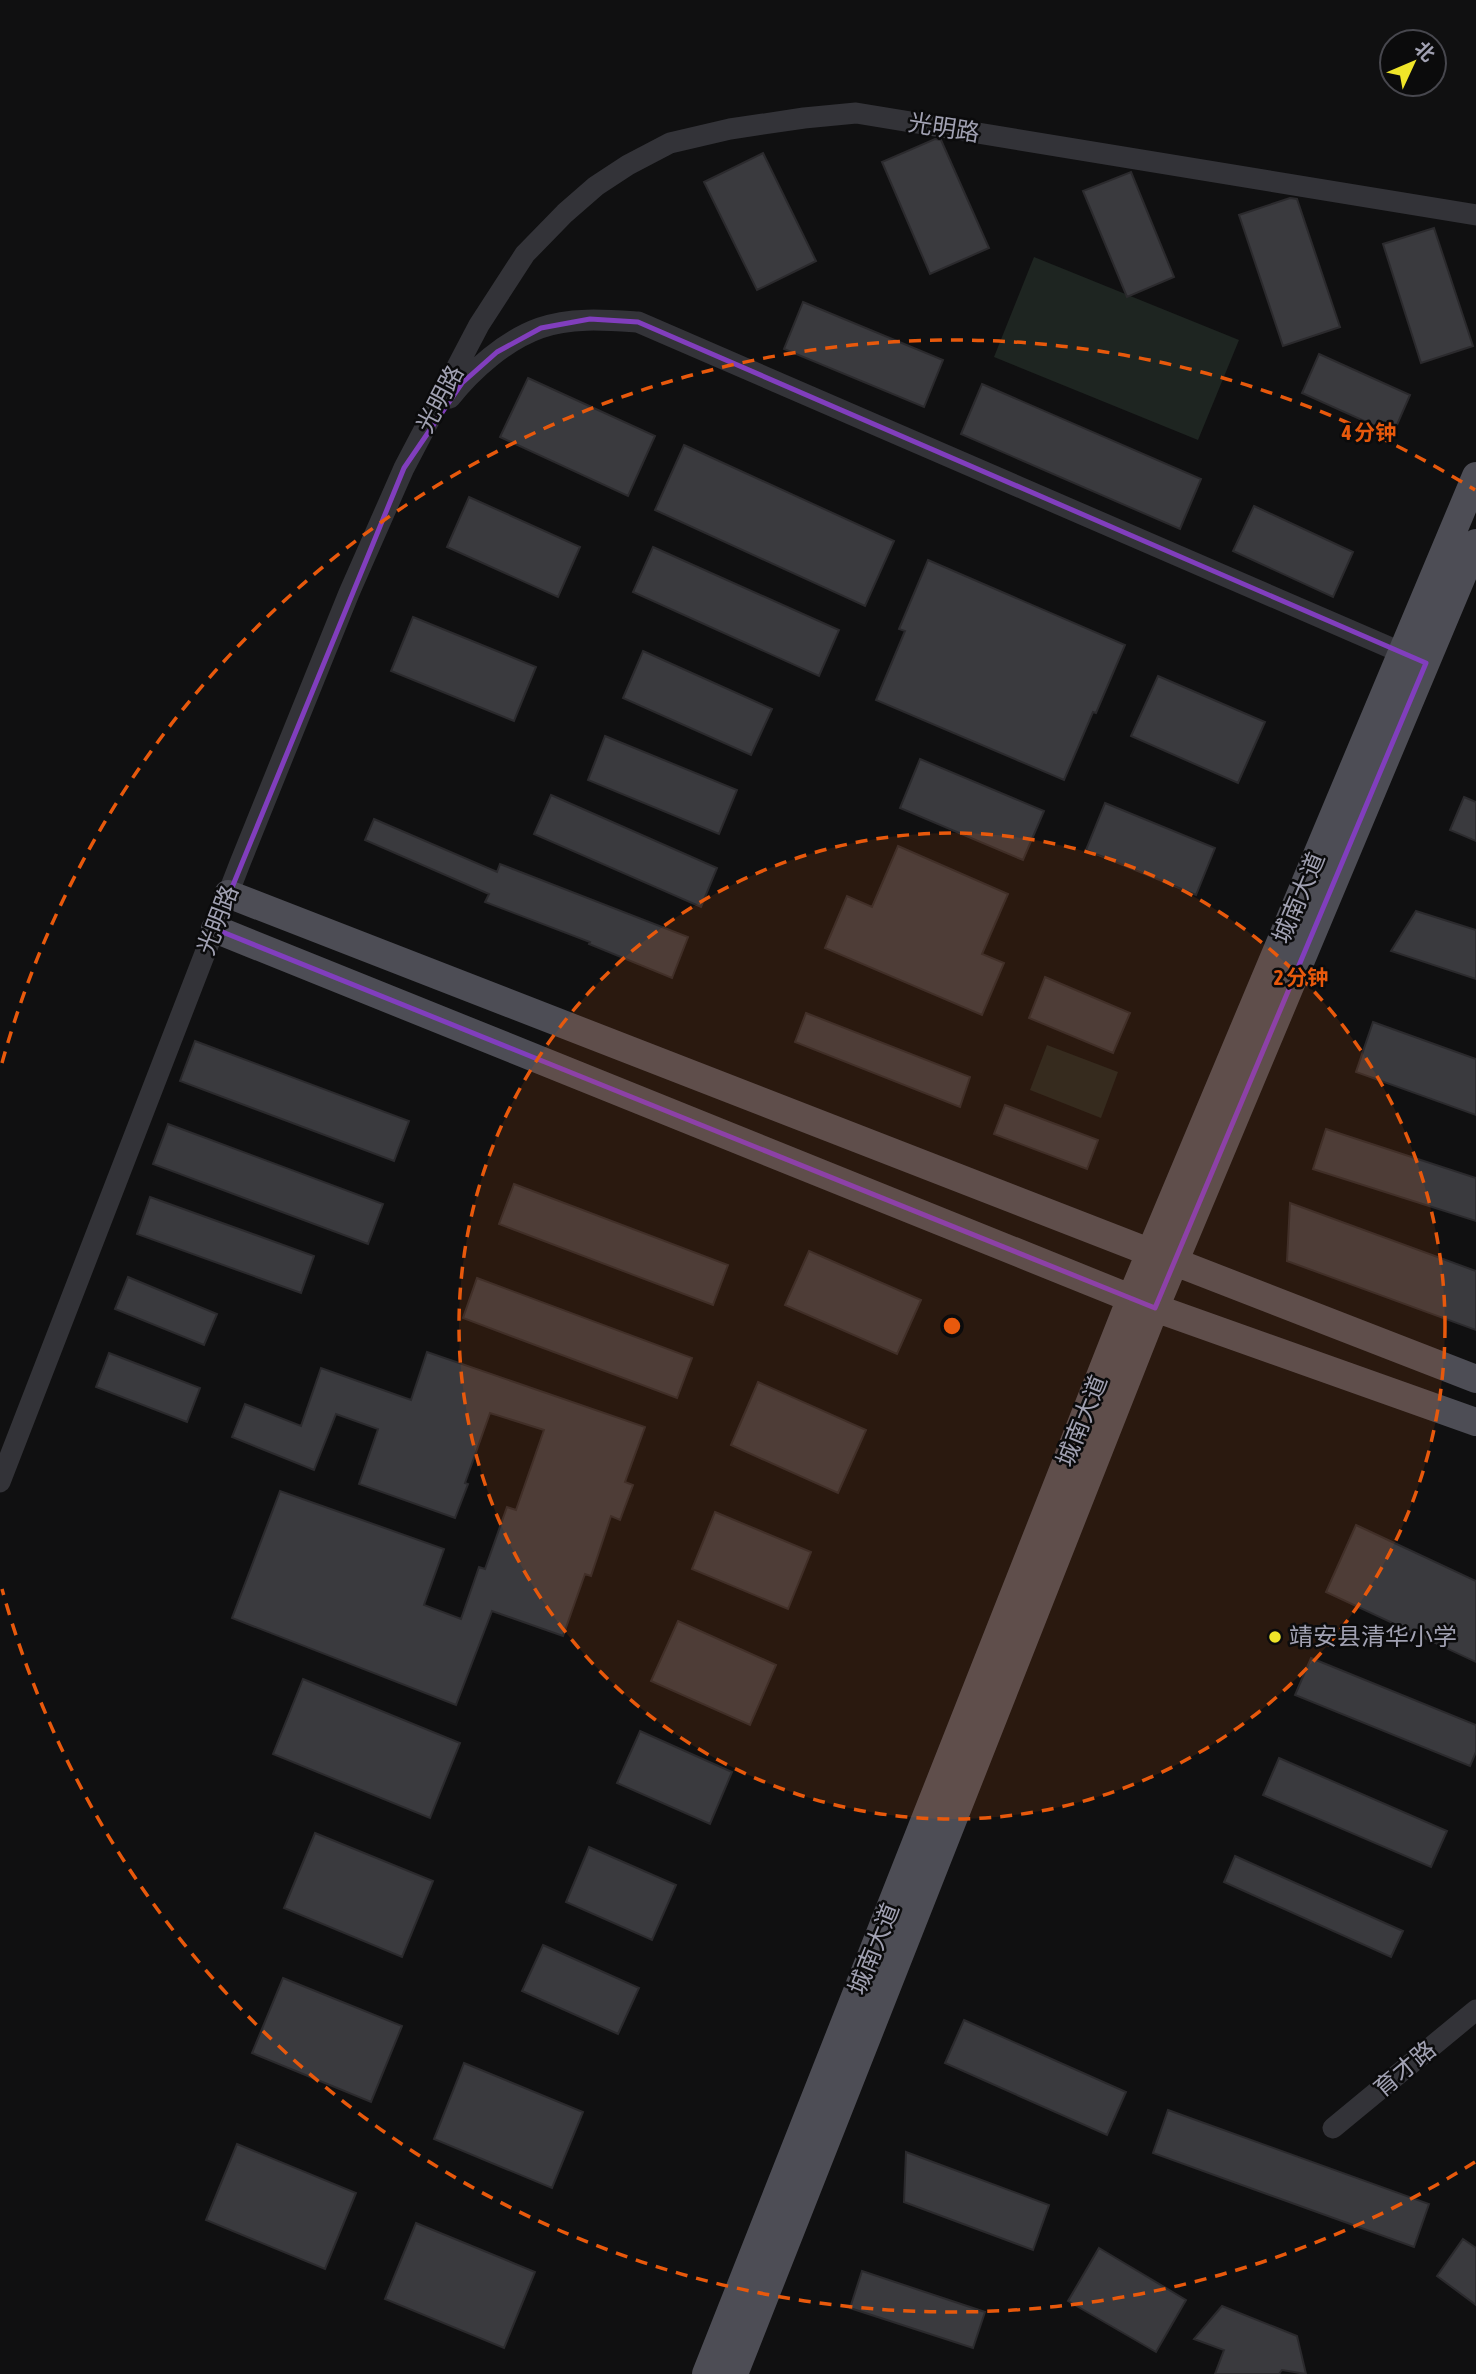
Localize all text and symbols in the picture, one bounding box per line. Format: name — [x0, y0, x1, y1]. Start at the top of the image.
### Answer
north arrow — [1378, 28, 1448, 98]
text: 北 — [1411, 37, 1440, 66]
street label: 光明路 — [906, 109, 982, 146]
street label: 光明路 — [411, 361, 468, 437]
text: 4 分钟 — [1341, 420, 1396, 444]
street label: 城南大道 — [1267, 848, 1330, 947]
street label: 光明路 — [192, 881, 243, 958]
text: 2 分钟 — [1274, 965, 1328, 989]
centre of rings — [940, 1314, 964, 1338]
street label: 城南大道 — [1051, 1371, 1112, 1470]
place label: 靖安县清华小学 — [1289, 1623, 1457, 1650]
marker: 靖安县清华小学 — [1267, 1629, 1283, 1645]
street label: 城南大道 — [843, 1899, 904, 1998]
street label: 育才路 — [1368, 2035, 1441, 2102]

